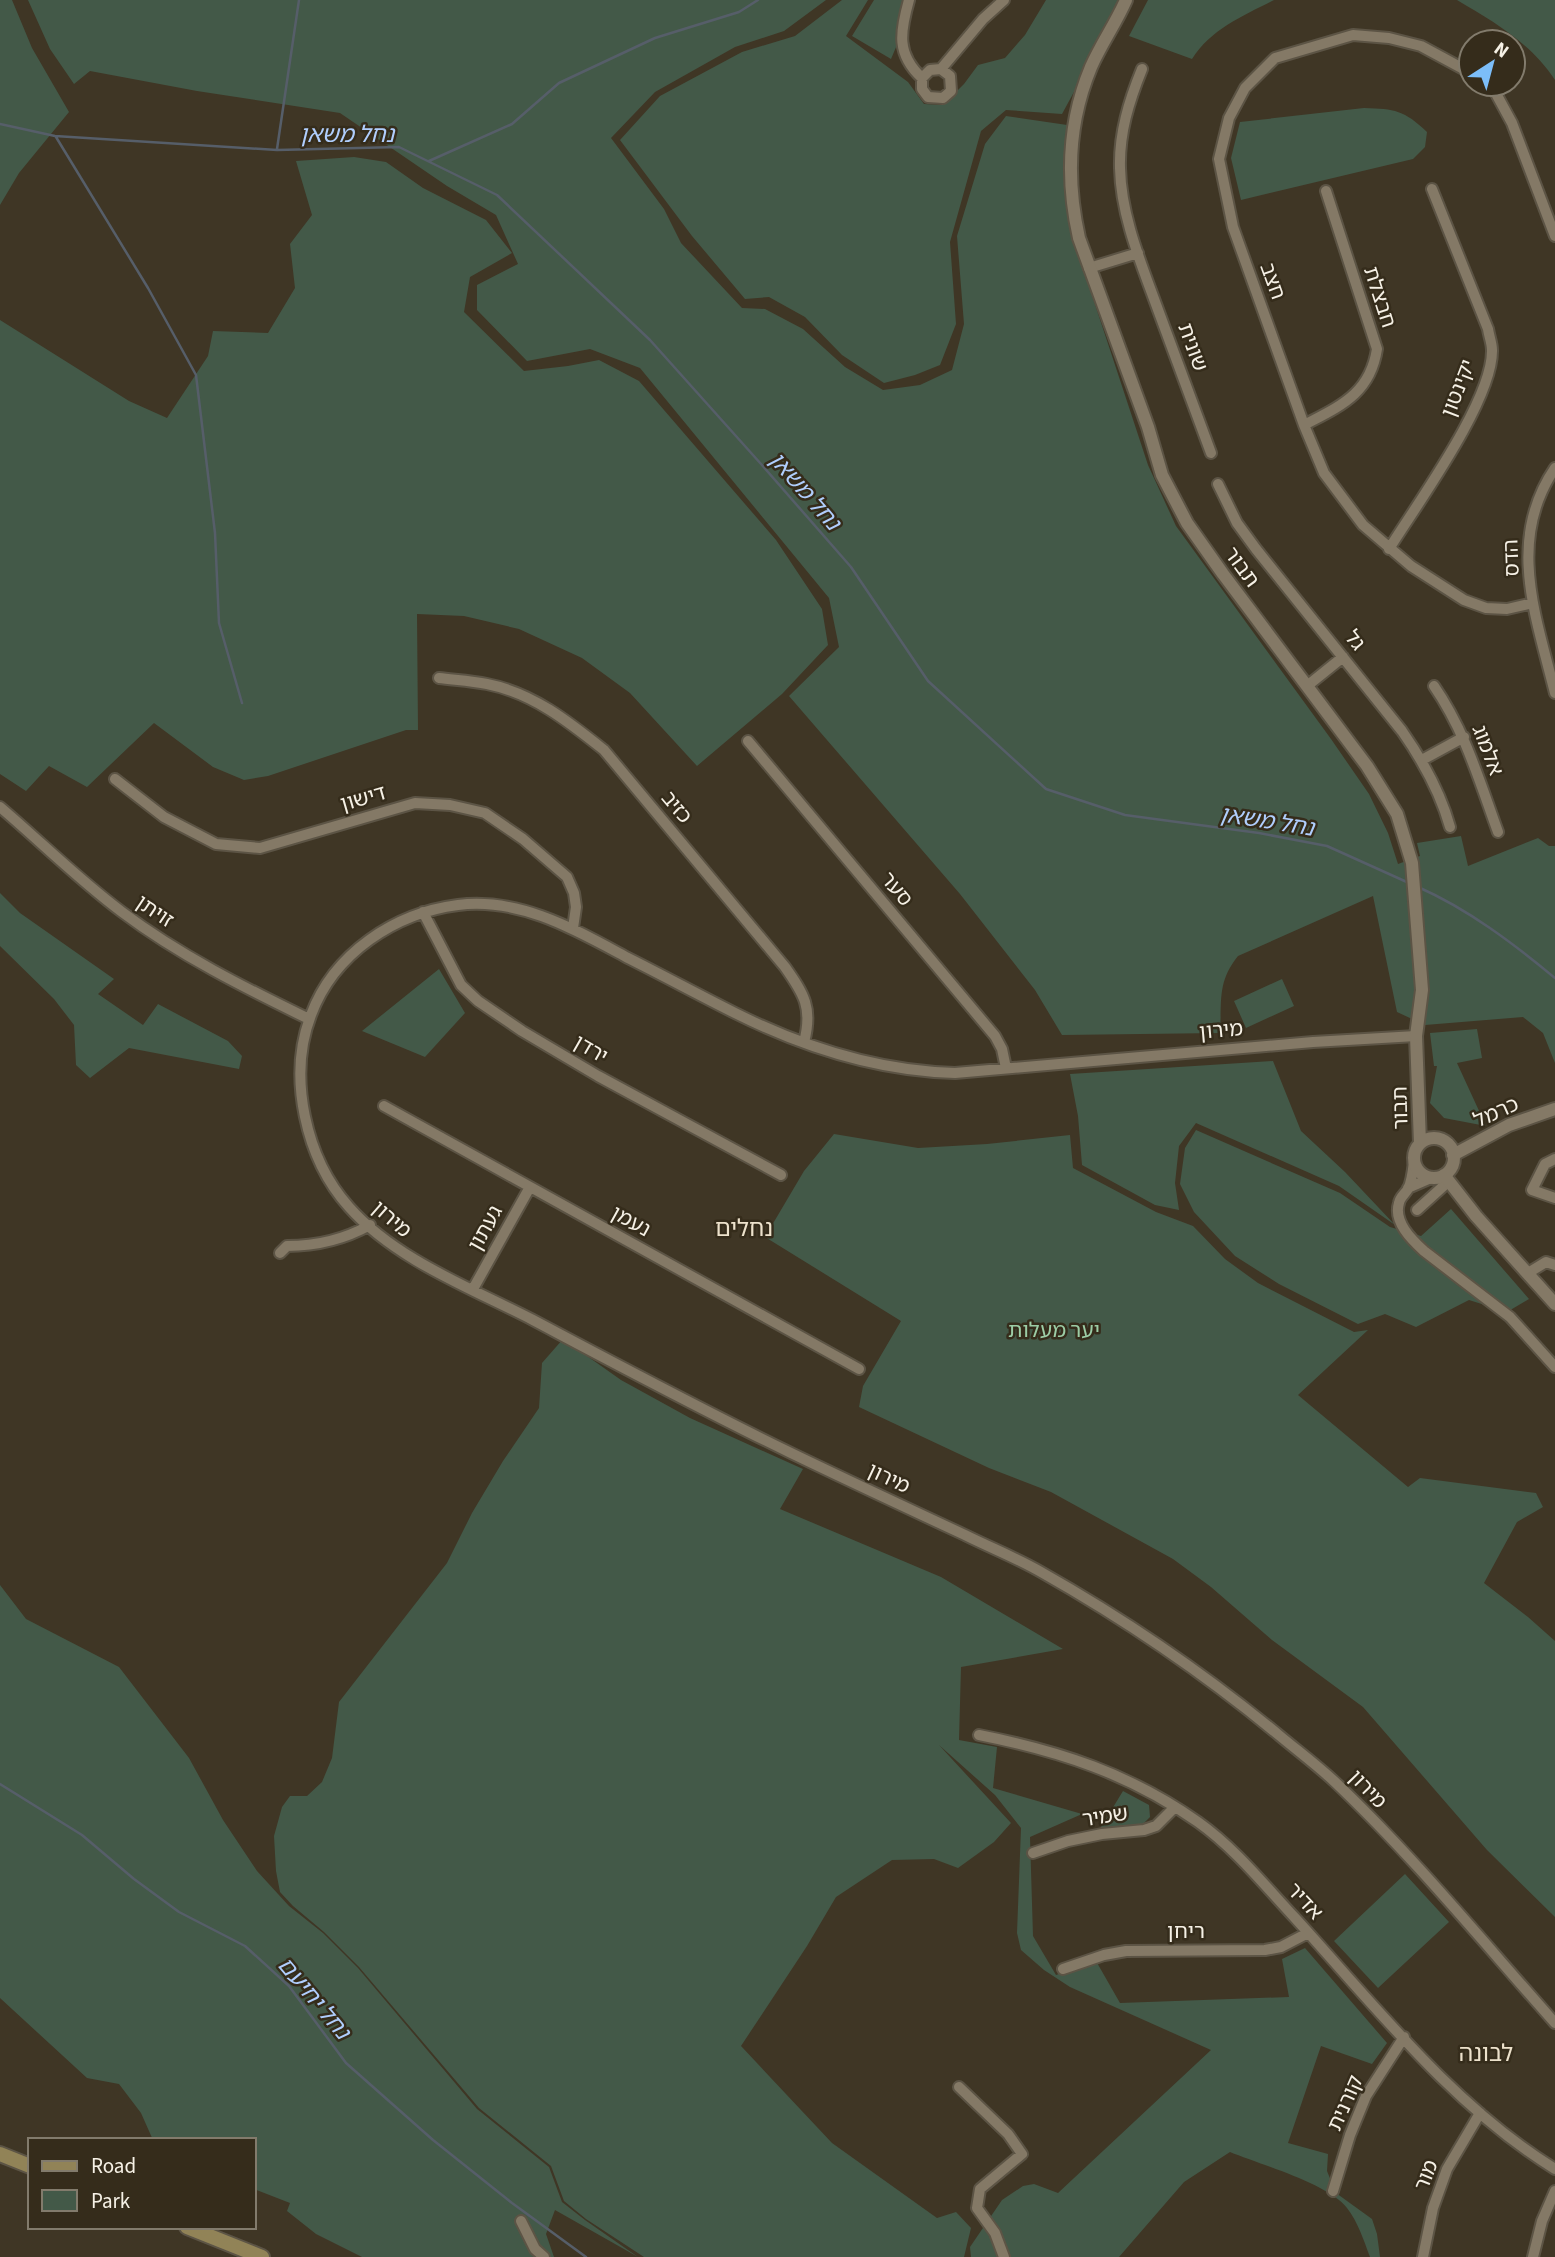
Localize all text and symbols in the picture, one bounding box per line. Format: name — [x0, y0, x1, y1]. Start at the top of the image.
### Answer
north arrow — [1457, 28, 1527, 98]
text: N — [1488, 36, 1514, 65]
water label: נחל משאן — [300, 118, 397, 151]
street label: חצב — [1253, 258, 1293, 304]
street label: חבצלת — [1356, 262, 1404, 332]
street label: שונית — [1170, 319, 1216, 375]
street label: יקינטון — [1433, 355, 1483, 421]
water label: נחל משאן — [762, 444, 850, 539]
street label: הדס — [1495, 539, 1527, 577]
street label: תבור — [1217, 541, 1267, 593]
street label: גל — [1338, 623, 1373, 657]
street label: אלמוג — [1465, 720, 1511, 780]
street label: דישון — [337, 777, 389, 819]
street label: כזיב — [654, 784, 700, 830]
water label: נחל משאן — [1218, 797, 1319, 845]
street label: סער — [874, 865, 920, 913]
street label: זויתן — [130, 887, 180, 935]
street label: מירון — [1198, 1013, 1244, 1047]
street label: ירדן — [568, 1027, 614, 1071]
street label: תבור — [1385, 1086, 1415, 1130]
street label: כרמל — [1469, 1089, 1523, 1135]
street label: מירון — [366, 1193, 418, 1245]
street label: נעמן — [606, 1198, 656, 1244]
street label: געתון — [460, 1200, 510, 1256]
district label: נחלים — [715, 1212, 773, 1245]
park label: יער מעלות — [1008, 1315, 1100, 1345]
street label: מירון — [863, 1455, 915, 1501]
street label: מירון — [1342, 1763, 1394, 1815]
street label: שמיר — [1080, 1798, 1130, 1834]
street label: אדיר — [1280, 1876, 1330, 1926]
street label: ריחן — [1167, 1916, 1205, 1946]
water label: נחל יחיעם — [270, 1950, 360, 2048]
district label: לבונה — [1459, 2037, 1513, 2070]
street label: קורנית — [1319, 2070, 1371, 2136]
legend — [28, 2138, 256, 2229]
text: Road — [91, 2151, 136, 2181]
street label: מור — [1406, 2155, 1446, 2195]
text: Park — [91, 2186, 131, 2216]

